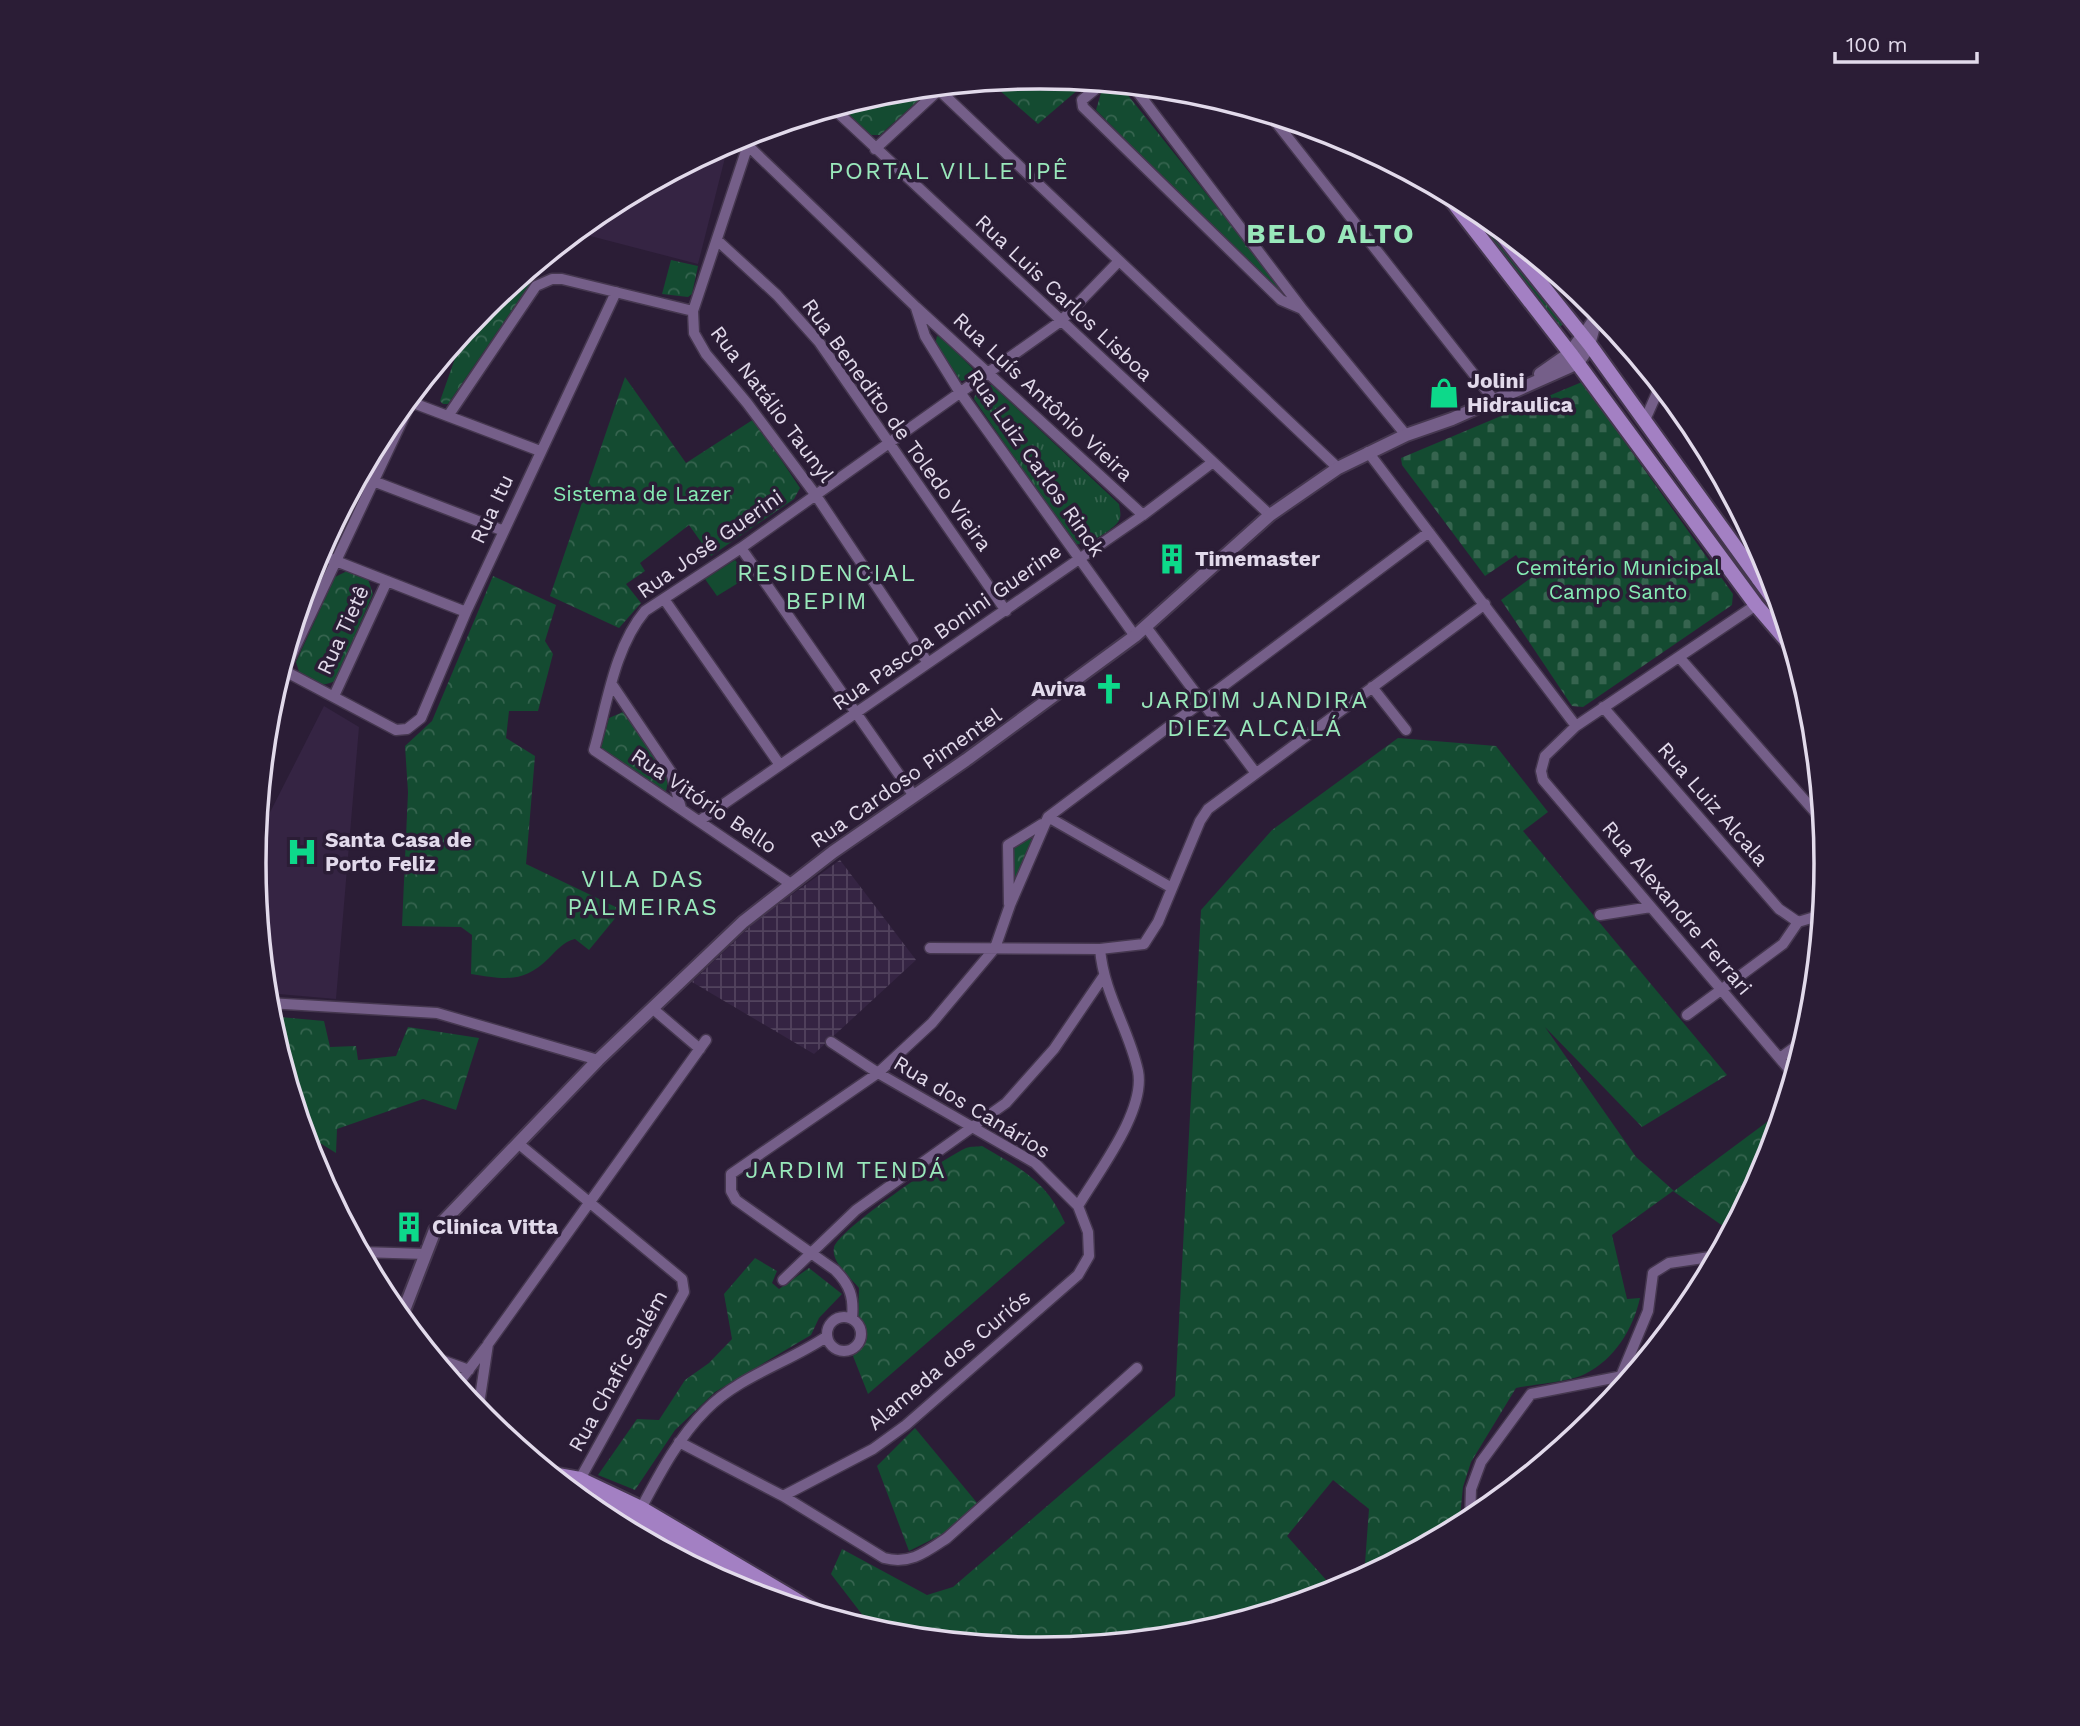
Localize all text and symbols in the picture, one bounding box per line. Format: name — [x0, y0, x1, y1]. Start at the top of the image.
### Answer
scale bar — [1835, 21, 1977, 65]
text: 100 m — [1846, 32, 1908, 57]
district label: PORTAL VILLE IPÊ — [828, 157, 1070, 185]
street label: Rua Luis Carlos Lisboa — [970, 209, 1158, 386]
district label: BELO ALTO — [1246, 217, 1416, 250]
street label: Rua Benedito de Toledo Vieira — [797, 294, 998, 556]
street label: Rua Luís Antônio Vieira — [948, 307, 1138, 486]
street label: Rua Natálio Taunyl — [705, 321, 840, 487]
street label: Rua Luiz Carlos Rinck — [962, 364, 1111, 561]
place label: Jolini Hidraulica — [1467, 368, 1574, 417]
shop icon: Jolini Hidraulica — [1427, 376, 1461, 410]
street label: Rua Itu — [465, 470, 518, 547]
park label: Sistema de Lazer — [553, 481, 731, 506]
street label: Rua José Guerini — [632, 484, 788, 603]
street label: Rua Pascoa Bonini Guerine — [827, 538, 1066, 715]
building icon: Timemaster — [1155, 542, 1189, 576]
place label: Timemaster — [1195, 546, 1320, 571]
park label: Cemitério Municipal Campo Santo — [1515, 555, 1721, 604]
district label: RESIDENCIAL BEPIM — [737, 559, 917, 615]
street label: Rua Tietê — [311, 581, 374, 678]
church icon: Aviva — [1092, 672, 1126, 706]
place label: Aviva — [1031, 676, 1087, 701]
district label: JARDIM JANDIRA DIEZ ALCALÁ — [1141, 686, 1369, 742]
street label: Rua Cardoso Pimentel — [806, 702, 1006, 853]
street label: Rua Luiz Alcala — [1653, 737, 1774, 871]
street label: Rua Vitório Bello — [627, 743, 782, 859]
street label: Rua Alexandre Ferrari — [1597, 816, 1758, 1000]
place label: Santa Casa de Porto Feliz — [325, 827, 472, 876]
hospital icon: Santa Casa de Porto Feliz — [285, 835, 319, 869]
district label: VILA DAS PALMEIRAS — [567, 865, 719, 921]
street label: Rua dos Canários — [889, 1050, 1055, 1163]
district label: JARDIM TENDÁ — [745, 1156, 947, 1184]
building icon: Clinica Vitta — [392, 1210, 426, 1244]
place label: Clinica Vitta — [432, 1214, 559, 1239]
street label: Alameda dos Curiós — [862, 1284, 1035, 1435]
street label: Rua Chafic Salém — [563, 1286, 672, 1456]

